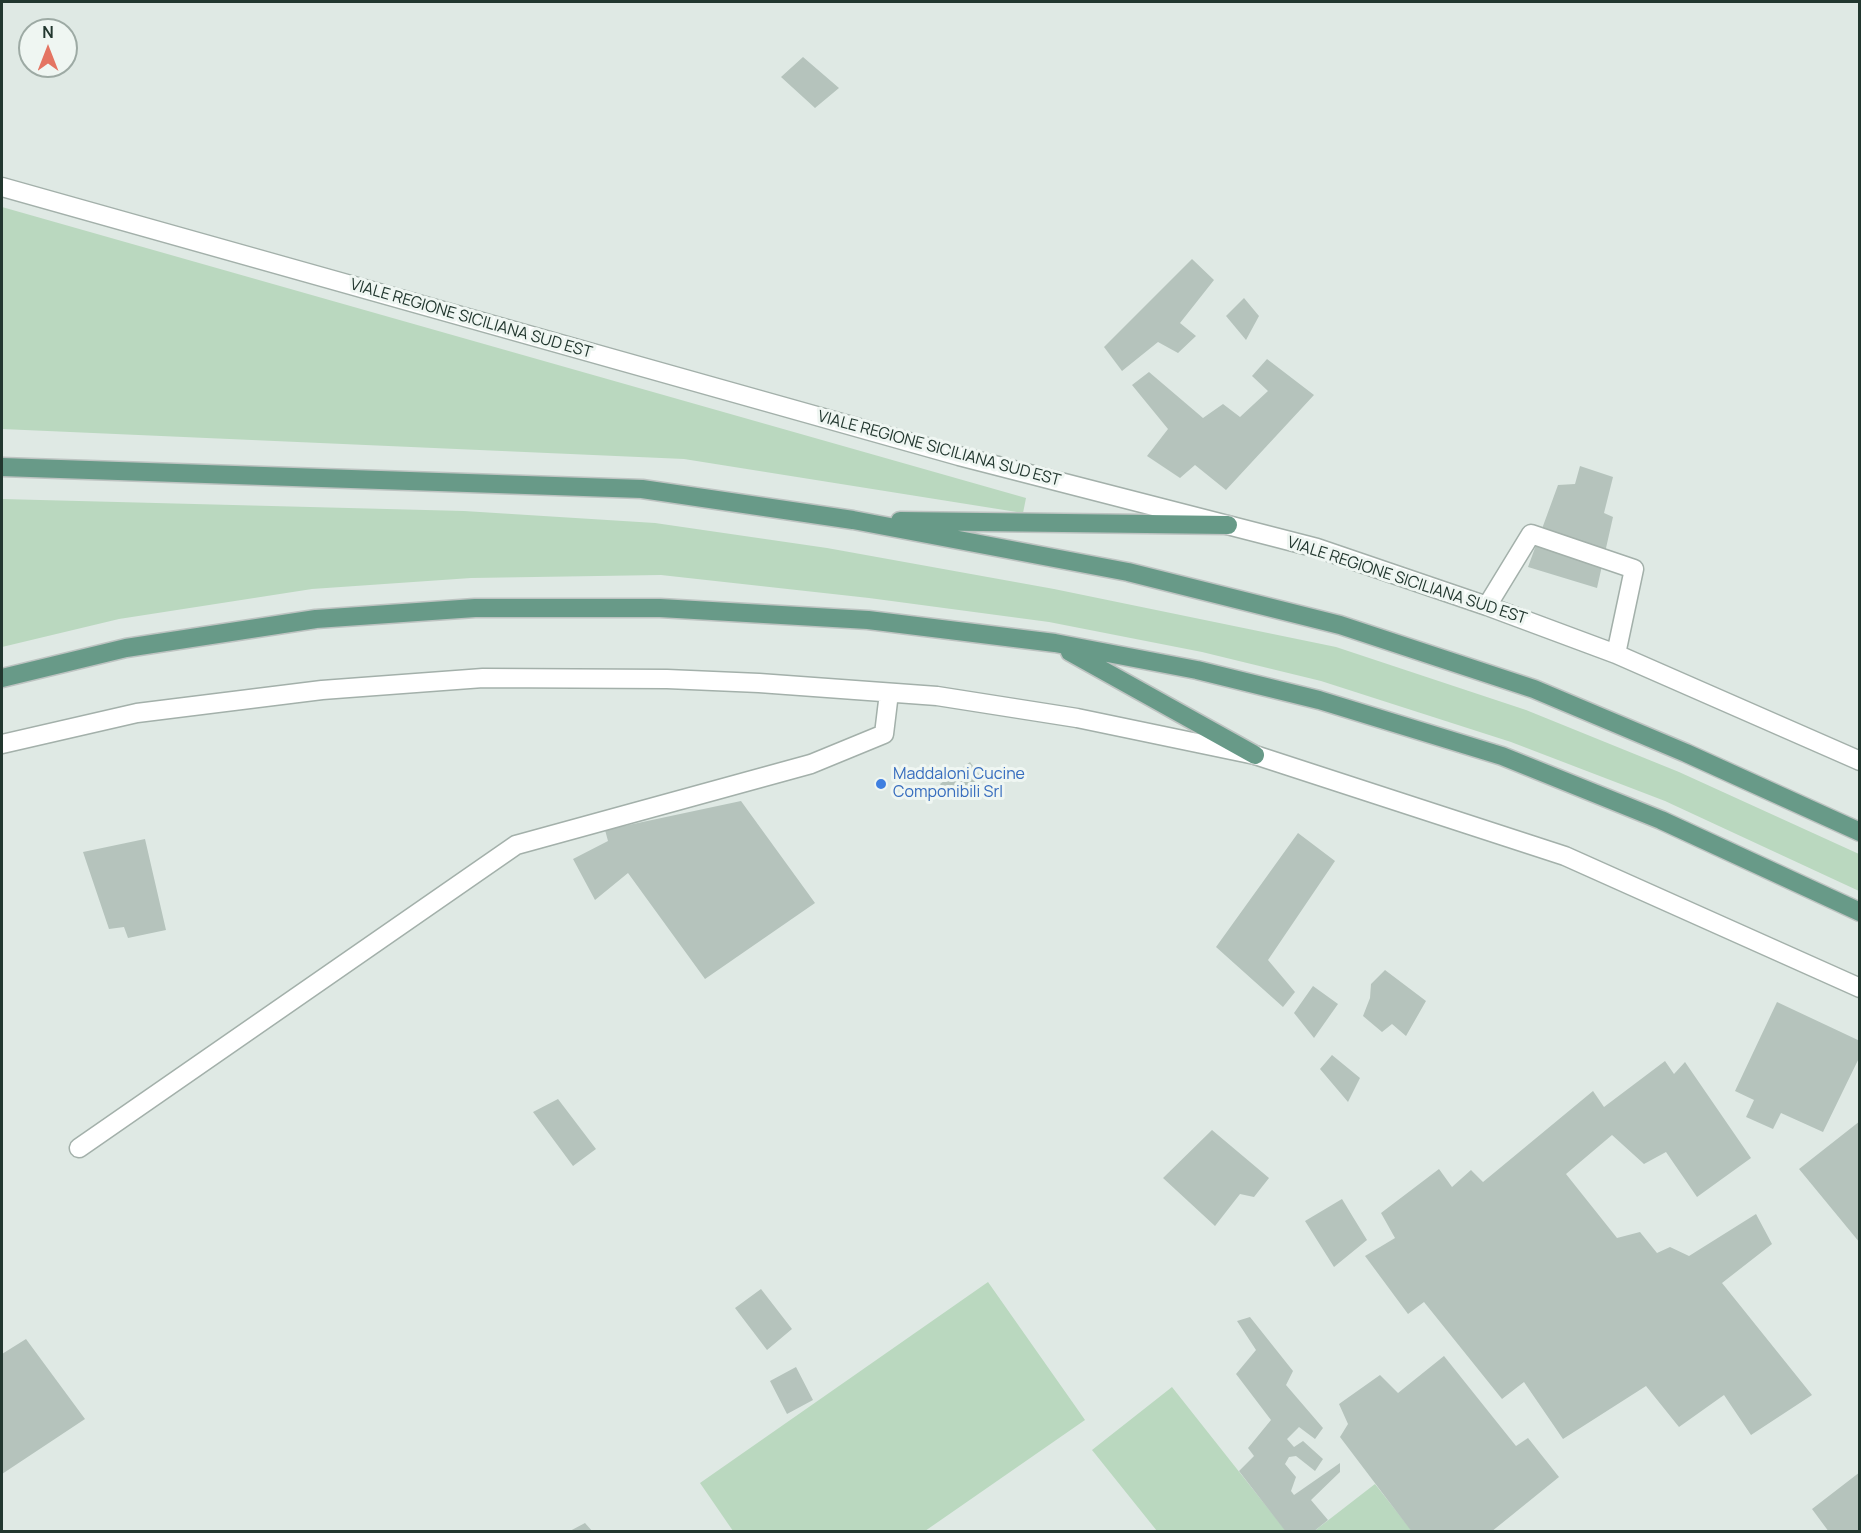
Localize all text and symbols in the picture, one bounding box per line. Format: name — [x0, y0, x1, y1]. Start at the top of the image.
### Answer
north arrow — [18, 18, 78, 78]
text: N — [42, 21, 54, 43]
street label: VIALE REGIONE SICILIANA SUD EST — [348, 275, 594, 363]
street label: VIALE REGIONE SICILIANA SUD EST — [815, 407, 1063, 491]
street label: VIALE REGIONE SICILIANA SUD EST — [1285, 533, 1529, 629]
place label: Maddaloni Cucine Componibili Srl — [893, 765, 1025, 803]
marker: Maddaloni Cucine Componibili Srl — [874, 777, 888, 791]

